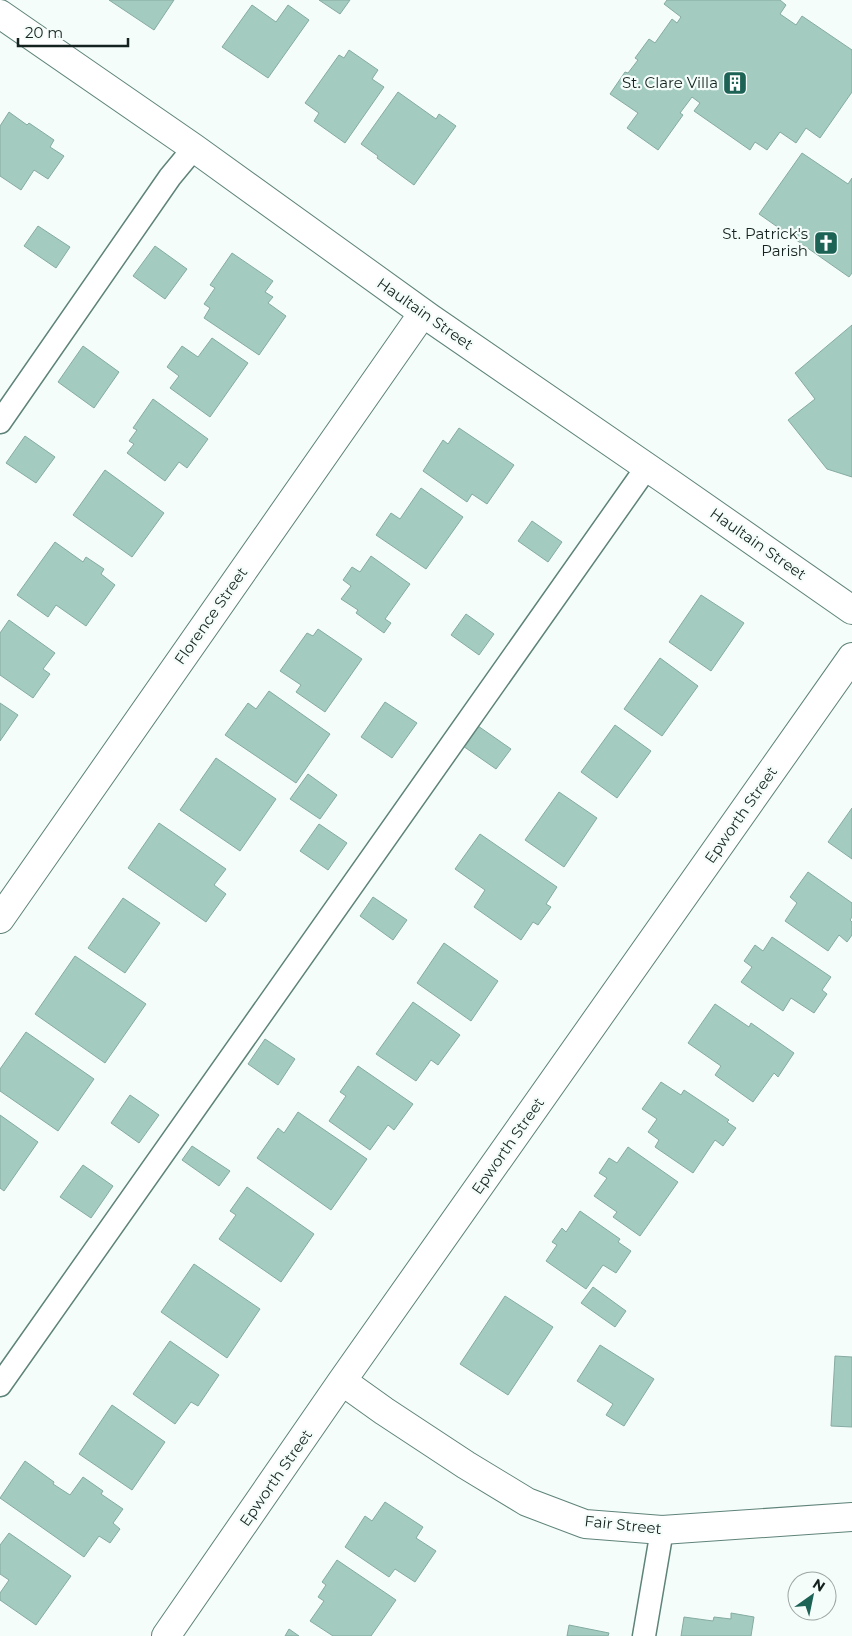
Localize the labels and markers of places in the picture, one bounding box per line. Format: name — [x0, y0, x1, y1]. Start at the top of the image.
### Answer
building icon: St. Clare Villa — [722, 70, 748, 96]
place label: St. Clare Villa — [622, 73, 718, 92]
place label: St. Patrick's Parish — [722, 224, 808, 260]
church icon: St. Patrick's Parish — [813, 230, 839, 256]

